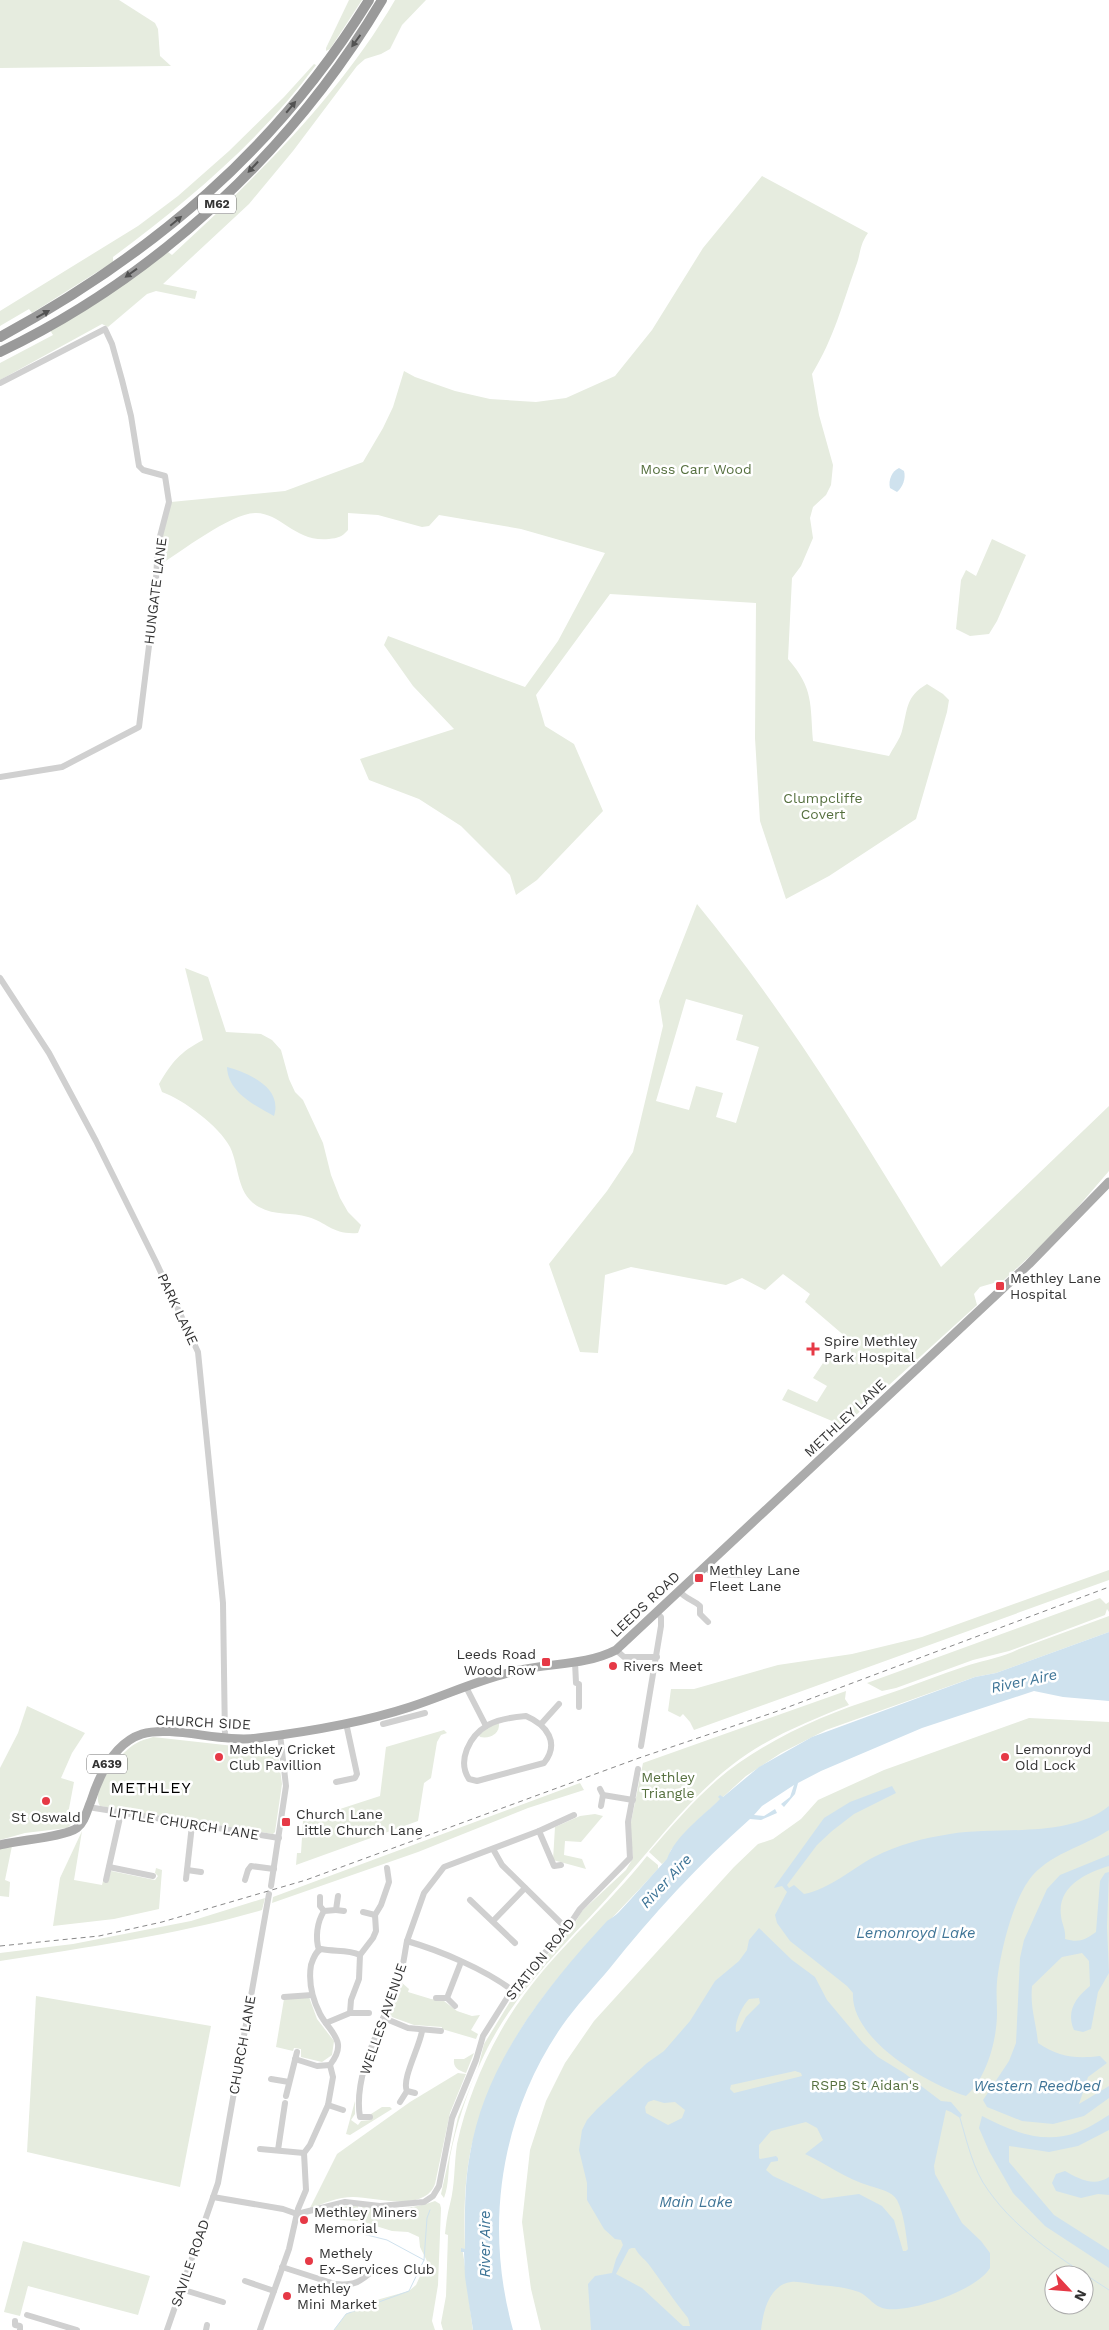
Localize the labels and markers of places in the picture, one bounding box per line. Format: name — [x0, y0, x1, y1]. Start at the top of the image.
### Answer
place label: Methley Lane Hospital — [1010, 1270, 1101, 1302]
marker: Methley Lane Hospital — [994, 1280, 1006, 1292]
place label: Spire Methley Park Hospital — [824, 1333, 918, 1365]
marker: Spire Methley Park Hospital — [806, 1342, 820, 1356]
place label: Methley Lane Fleet Lane — [709, 1562, 800, 1594]
marker: Methley Lane Fleet Lane — [693, 1572, 705, 1584]
place label: Leeds Road Wood Row — [457, 1646, 536, 1678]
marker: Leeds Road Wood Row — [540, 1656, 552, 1668]
place label: Rivers Meet — [623, 1658, 703, 1674]
marker: Rivers Meet — [607, 1660, 619, 1672]
place label: Methley Cricket Club Pavillion — [229, 1741, 335, 1773]
place label: Lemonroyd Old Lock — [1015, 1741, 1091, 1773]
marker: Methley Cricket Club Pavillion — [213, 1751, 225, 1763]
marker: Lemonroyd Old Lock — [999, 1751, 1011, 1763]
marker: St Oswald — [40, 1795, 52, 1807]
place label: Church Lane Little Church Lane — [296, 1806, 423, 1838]
place label: St Oswald — [11, 1809, 81, 1825]
marker: Church Lane Little Church Lane — [280, 1816, 292, 1828]
place label: Methley Miners Memorial — [314, 2204, 417, 2236]
marker: Methley Miners Memorial — [298, 2214, 310, 2226]
place label: Methely Ex-Services Club — [319, 2245, 435, 2277]
marker: Methely Ex-Services Club — [303, 2255, 315, 2267]
place label: Methley Mini Market — [297, 2280, 377, 2312]
marker: Methley Mini Market — [281, 2290, 293, 2302]

